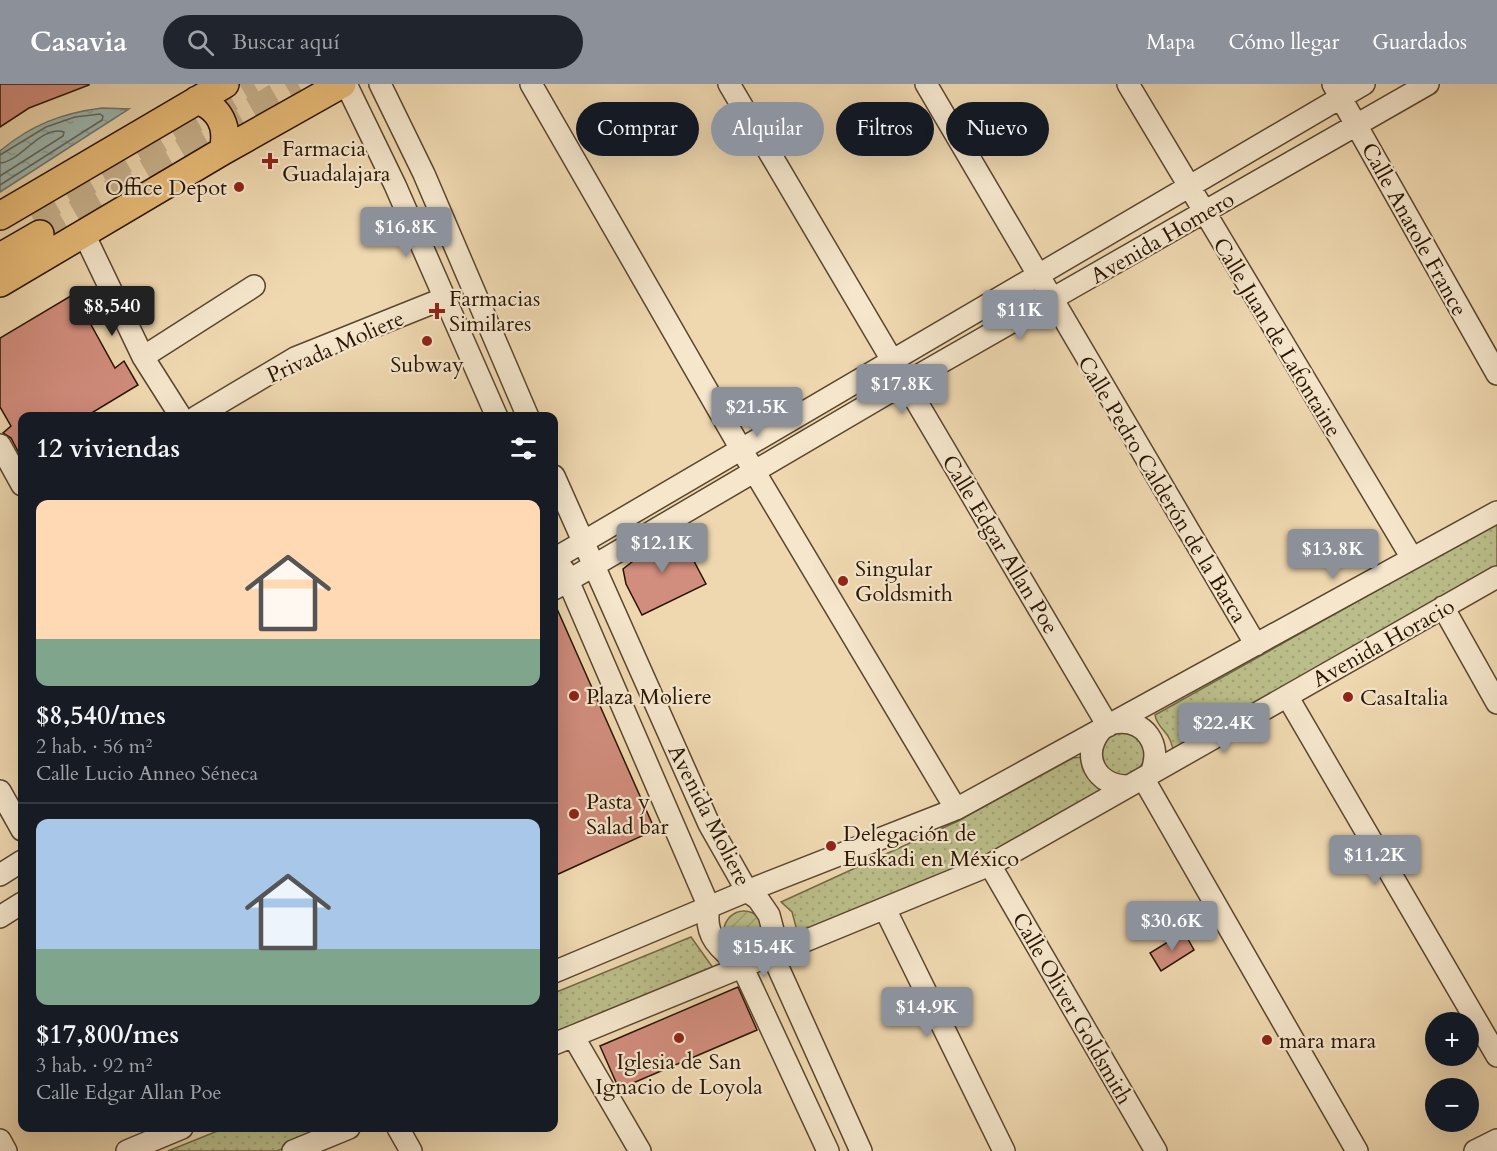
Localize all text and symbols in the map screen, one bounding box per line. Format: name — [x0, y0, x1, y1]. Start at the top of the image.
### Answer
search box — [163, 15, 583, 69]
text: Casavia — [30, 23, 127, 61]
icon: search — [184, 26, 217, 59]
text: Buscar aquí — [232, 27, 340, 57]
text: Mapa — [1146, 28, 1195, 57]
text: Cómo llegar — [1228, 28, 1339, 57]
text: Guardados — [1372, 28, 1467, 57]
chip: Comprar — [576, 102, 699, 156]
chip: Alquilar — [711, 102, 824, 156]
chip: Filtros — [836, 102, 934, 156]
chip: Nuevo — [946, 102, 1049, 156]
place label: Farmacia Guadalajara — [282, 134, 391, 189]
street label: Calle Anatole France — [1354, 137, 1474, 322]
marker: Farmacia Guadalajara — [263, 154, 277, 168]
place label: Office Depot — [105, 173, 227, 203]
marker: Office Depot — [232, 180, 246, 194]
street label: Avenida Homero — [1085, 184, 1240, 291]
pin: $16.8K — [357, 207, 455, 258]
text: $16.8K — [375, 213, 437, 240]
street label: Calle Juan de Lafontaine — [1206, 232, 1349, 443]
place label: Farmacias Similares — [449, 284, 540, 339]
pin: $8,540 — [63, 286, 161, 337]
pin: $11K — [984, 290, 1056, 341]
text: $8,540 — [83, 292, 141, 319]
text: $11K — [997, 296, 1043, 323]
street label: Privada Moliere — [262, 303, 409, 391]
marker: Farmacias Similares — [430, 304, 444, 318]
marker: Subway — [420, 334, 434, 348]
place label: Subway — [390, 350, 464, 380]
street label: Calle Pedro Calderón de la Barca — [1070, 350, 1254, 629]
pin: $17.8K — [853, 364, 951, 415]
text: $17.8K — [871, 370, 933, 397]
pin: $21.5K — [708, 387, 806, 438]
text: $21.5K — [726, 393, 788, 420]
text: 12 viviendas — [36, 431, 180, 466]
icon: filters — [507, 432, 540, 465]
street label: Calle Edgar Allan Poe — [935, 449, 1066, 640]
pin: $12.1K — [613, 523, 711, 574]
text: $12.1K — [631, 529, 693, 556]
pin: $13.8K — [1284, 529, 1382, 580]
text: $13.8K — [1302, 535, 1364, 562]
icon: home — [234, 539, 342, 647]
place label: Singular Goldsmith — [855, 554, 953, 609]
marker: Singular Goldsmith — [836, 574, 850, 588]
street label: Avenida Horacio — [1307, 591, 1460, 694]
place label: Plaza Moliere — [586, 682, 712, 712]
place label: CasaItalia — [1360, 683, 1449, 713]
marker: Plaza Moliere — [567, 689, 581, 703]
marker: CasaItalia — [1341, 690, 1355, 704]
text: $8,540/mes — [36, 698, 166, 733]
pin: $22.4K — [1175, 703, 1273, 754]
text: $22.4K — [1193, 709, 1255, 736]
text: 2 hab. · 56 m² — [36, 733, 152, 760]
street label: Avenida Moliere — [661, 740, 758, 891]
text: Calle Lucio Anneo Séneca — [36, 760, 258, 787]
place label: Pasta y Salad bar — [586, 787, 670, 842]
marker: Pasta y Salad bar — [567, 807, 581, 821]
place label: Delegación de Euskadi en México — [843, 819, 1019, 874]
pin: $11.2K — [1326, 835, 1424, 886]
marker: Delegación de Euskadi en México — [824, 839, 838, 853]
text: $11.2K — [1344, 841, 1406, 868]
icon: home — [234, 858, 342, 966]
pin: $30.6K — [1123, 901, 1221, 952]
street label: Calle Oliver Goldsmith — [1005, 907, 1139, 1110]
text: $30.6K — [1141, 907, 1203, 934]
pin: $15.4K — [715, 927, 813, 978]
text: $15.4K — [733, 933, 795, 960]
pin: $14.9K — [878, 987, 976, 1038]
text: $14.9K — [896, 993, 958, 1020]
map controls — [1425, 1012, 1479, 1132]
button: + — [1425, 1012, 1479, 1066]
text: $17,800/mes — [36, 1017, 179, 1052]
place label: mara mara — [1279, 1026, 1377, 1056]
marker: Iglesia de San Ignacio de Loyola — [672, 1031, 686, 1045]
marker: mara mara — [1260, 1033, 1274, 1047]
place label: Iglesia de San Ignacio de Loyola — [595, 1047, 763, 1102]
text: 3 hab. · 92 m² — [36, 1052, 152, 1079]
button: − — [1425, 1078, 1479, 1132]
text: Calle Edgar Allan Poe — [36, 1079, 222, 1106]

